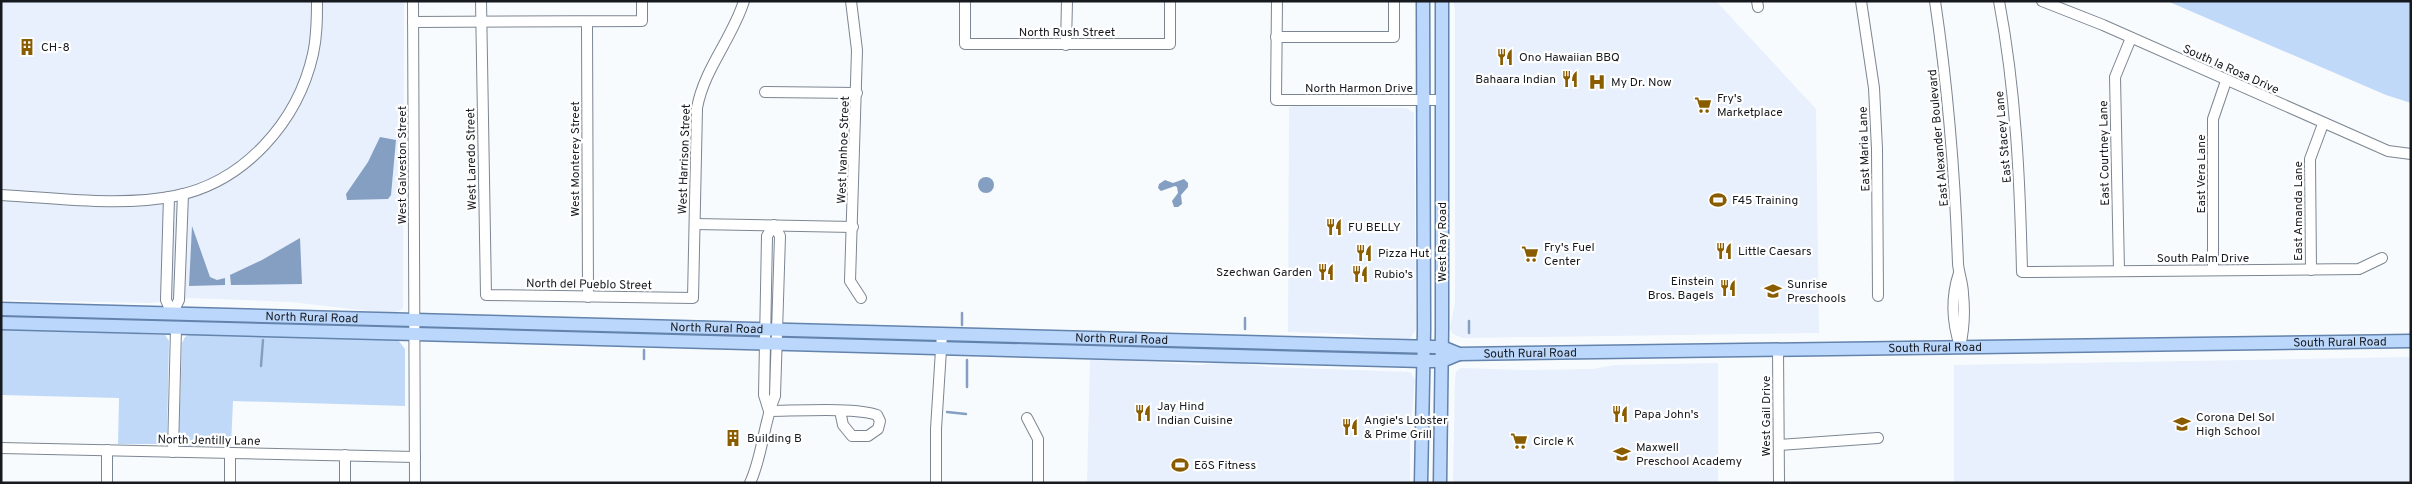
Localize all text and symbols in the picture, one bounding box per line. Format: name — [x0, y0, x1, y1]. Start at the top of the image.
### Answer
street label: North Rush Street — [1019, 25, 1115, 41]
building icon: CH-8 — [17, 37, 37, 57]
place label: CH-8 — [41, 40, 70, 56]
street label: South la Rosa Drive — [2180, 41, 2281, 98]
restaurant icon: Ono Hawaiian BBQ — [1495, 47, 1515, 67]
place label: Ono Hawaiian BBQ — [1519, 50, 1620, 66]
restaurant icon: Bahaara Indian — [1560, 69, 1580, 89]
street label: East Alexander Boulevard — [1925, 69, 1953, 207]
place label: Bahaara Indian — [1475, 72, 1556, 88]
hospital icon: My Dr. Now — [1587, 72, 1607, 92]
place label: My Dr. Now — [1611, 75, 1672, 91]
street label: North Harmon Drive — [1305, 81, 1413, 97]
street label: East Stacey Lane — [1992, 90, 2016, 184]
place label: Fry's Marketplace — [1717, 91, 1783, 121]
supermarket icon: Fry's Marketplace — [1693, 95, 1713, 115]
street label: West Ivanhoe Street — [834, 96, 854, 204]
street label: East Courtney Lane — [2096, 100, 2114, 206]
street label: West Monterey Street — [568, 101, 584, 217]
street label: West Harrison Street — [675, 104, 695, 215]
street label: West Galveston Street — [395, 106, 411, 224]
street label: East Maria Lane — [1856, 106, 1874, 192]
street label: West Laredo Street — [463, 108, 481, 210]
street label: East Vera Lane — [2194, 134, 2210, 214]
street label: East Amanda Lane — [2291, 161, 2307, 261]
sports icon: F45 Training — [1708, 190, 1728, 210]
place label: F45 Training — [1732, 193, 1798, 209]
street label: West Ray Road — [1435, 202, 1451, 282]
restaurant icon: FU BELLY — [1324, 217, 1344, 237]
place label: FU BELLY — [1348, 220, 1401, 236]
place label: Fry's Fuel Center — [1544, 240, 1595, 270]
restaurant icon: Little Caesars — [1714, 241, 1734, 261]
restaurant icon: Pizza Hut — [1354, 243, 1374, 263]
supermarket icon: Fry's Fuel Center — [1520, 244, 1540, 264]
place label: Little Caesars — [1738, 244, 1812, 260]
place label: Pizza Hut — [1378, 246, 1430, 262]
street label: South Palm Drive — [2157, 251, 2249, 267]
restaurant icon: Szechwan Garden — [1316, 262, 1336, 282]
restaurant icon: Rubio's — [1350, 264, 1370, 284]
place label: Szechwan Garden — [1216, 265, 1312, 281]
place label: Rubio's — [1374, 267, 1413, 283]
place label: Einstein Bros. Bagels — [1648, 274, 1714, 304]
street label: North del Pueblo Street — [526, 276, 652, 294]
place label: Sunrise Preschools — [1787, 277, 1846, 307]
restaurant icon: Einstein Bros. Bagels — [1718, 278, 1738, 298]
school or university icon: Sunrise Preschools — [1763, 281, 1783, 301]
street label: North Rural Road — [265, 309, 359, 327]
street label: North Rural Road — [670, 320, 763, 338]
street label: North Rural Road — [1075, 330, 1168, 349]
street label: South Rural Road — [2293, 334, 2387, 352]
street label: South Rural Road — [1888, 340, 1982, 357]
street label: South Rural Road — [1483, 345, 1577, 363]
street label: West Gail Drive — [1759, 375, 1775, 457]
place label: Jay Hind Indian Cuisine — [1157, 399, 1233, 429]
restaurant icon: Jay Hind Indian Cuisine — [1133, 403, 1153, 423]
restaurant icon: Papa John's — [1610, 404, 1630, 424]
place label: Papa John's — [1634, 407, 1699, 423]
place label: Corona Del Sol High School — [2196, 410, 2275, 440]
place label: Angie's Lobster & Prime Grill — [1364, 413, 1448, 443]
school or university icon: Corona Del Sol High School — [2172, 414, 2192, 434]
restaurant icon: Angie's Lobster & Prime Grill — [1340, 417, 1360, 437]
building icon: Building B — [723, 428, 743, 448]
place label: Building B — [747, 431, 802, 447]
supermarket icon: Circle K — [1509, 431, 1529, 451]
street label: North Jentilly Lane — [157, 432, 261, 450]
place label: Circle K — [1533, 434, 1575, 450]
place label: Maxwell Preschool Academy — [1636, 440, 1742, 470]
school or university icon: Maxwell Preschool Academy — [1612, 444, 1632, 464]
sports icon: EōS Fitness — [1170, 455, 1190, 475]
place label: EōS Fitness — [1194, 458, 1256, 474]

